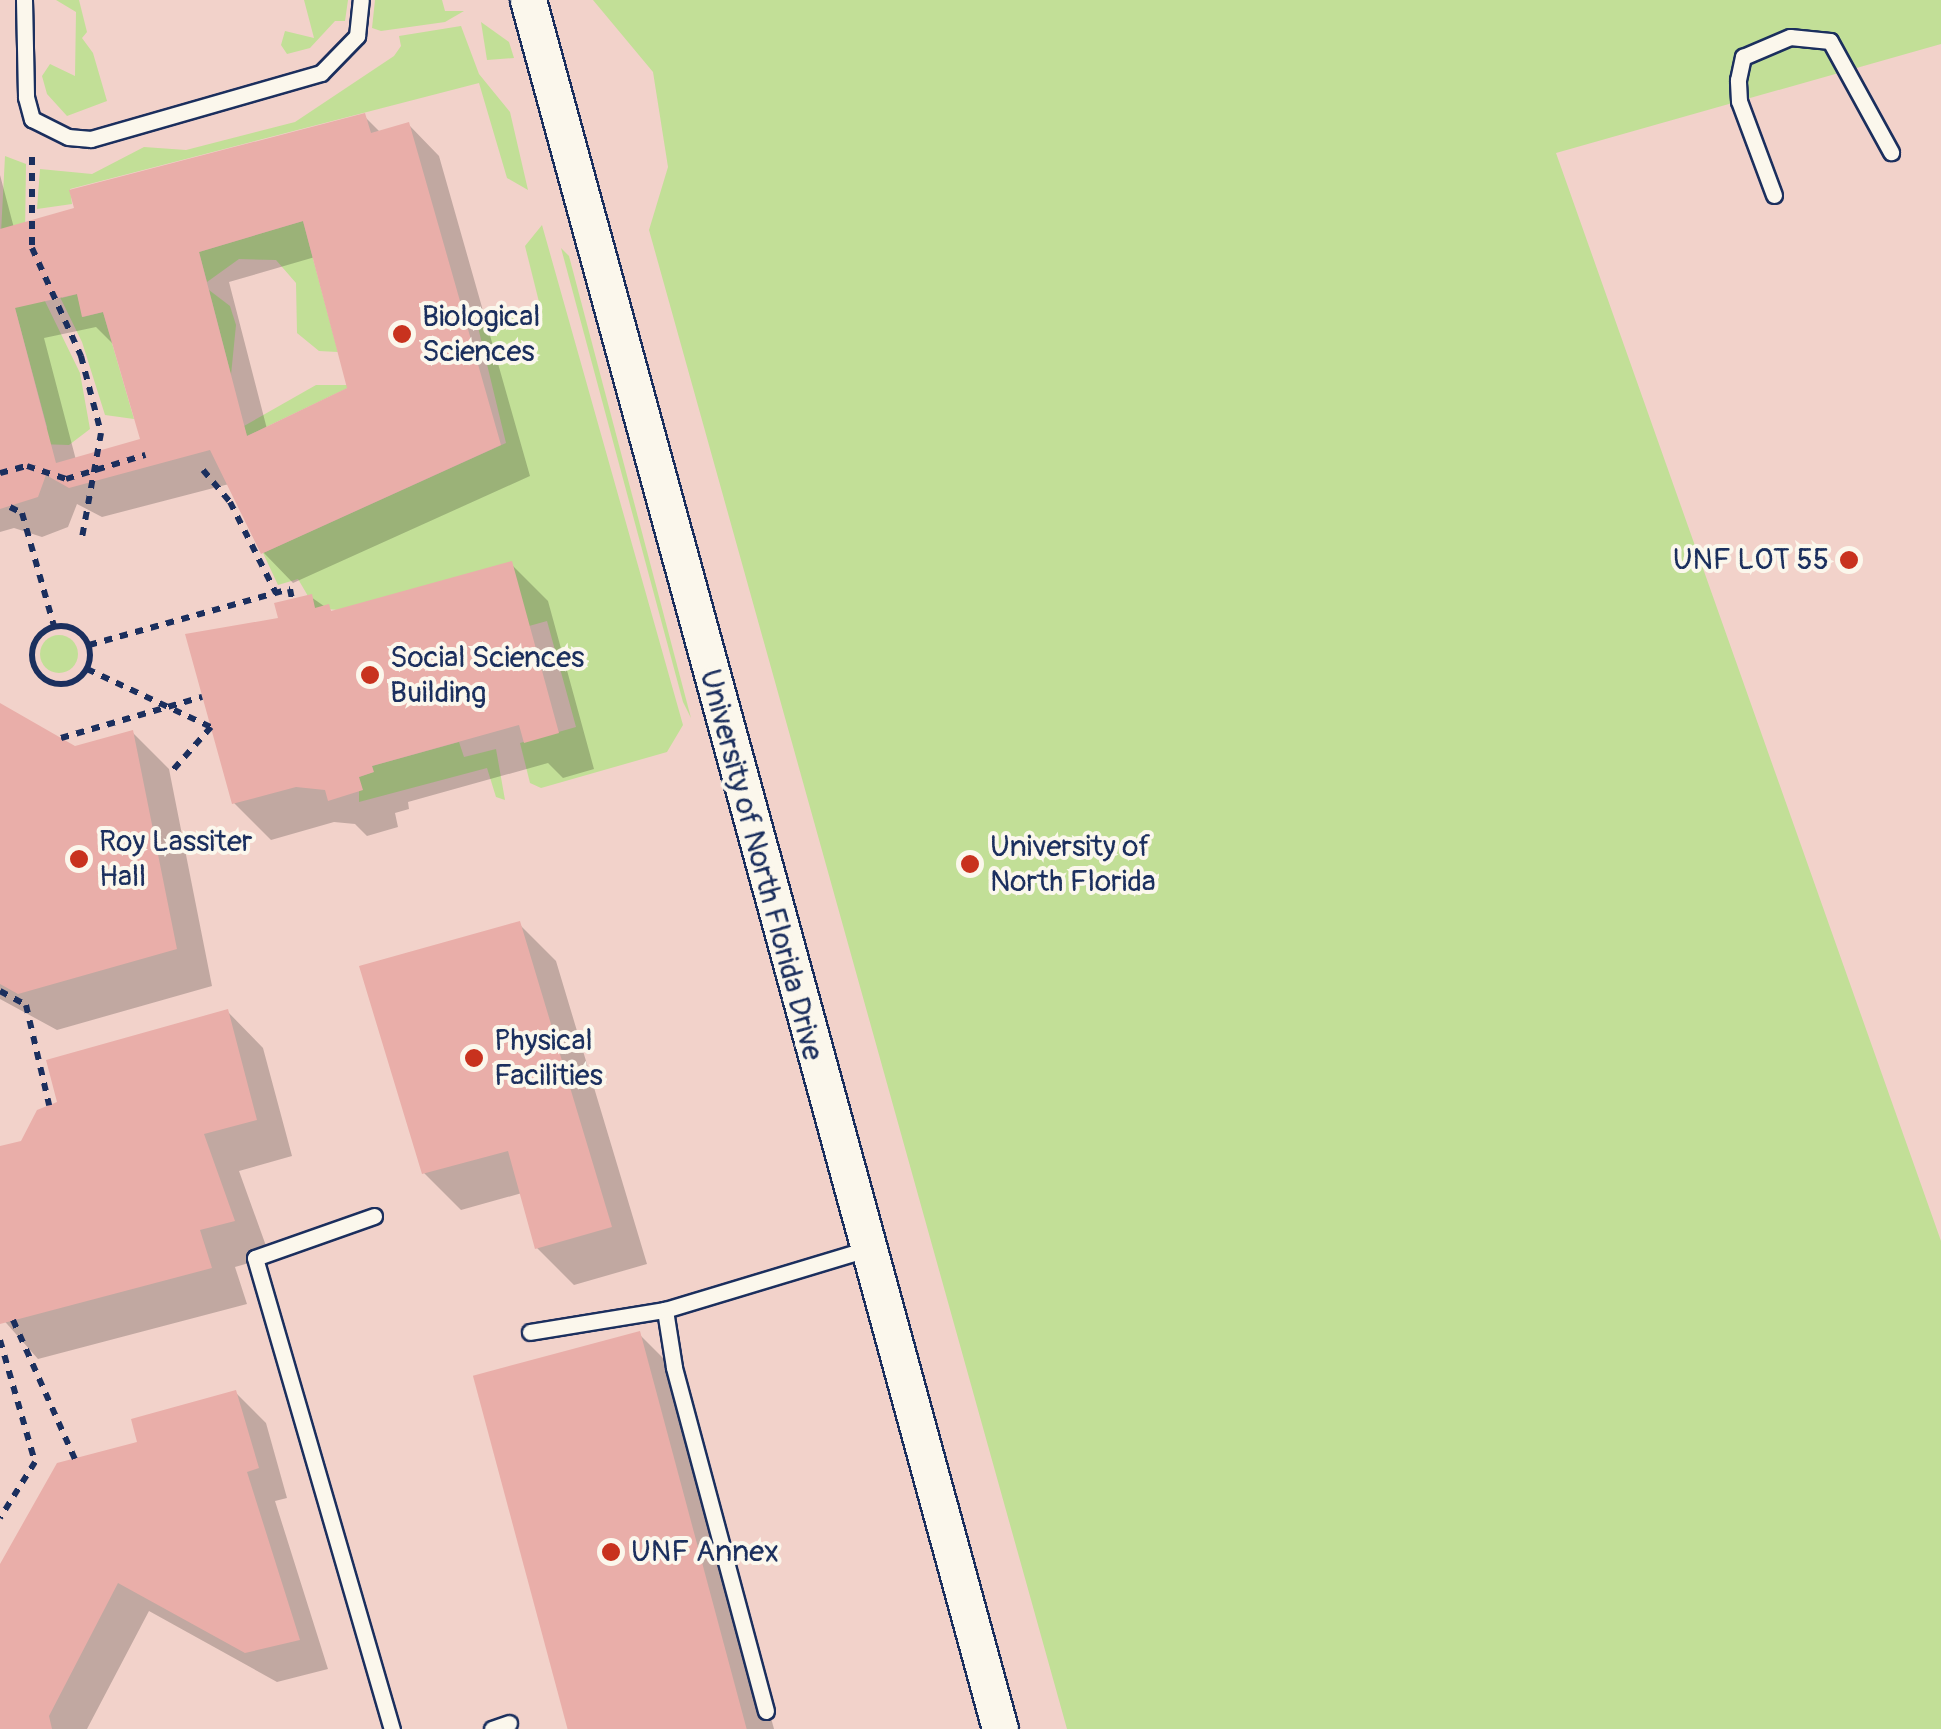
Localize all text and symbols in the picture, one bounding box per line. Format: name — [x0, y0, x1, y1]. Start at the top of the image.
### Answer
place label: Biological Sciences — [422, 299, 540, 370]
marker: Biological Sciences — [391, 323, 413, 345]
place label: UNF LOT 55 — [1673, 542, 1829, 578]
marker: UNF LOT 55 — [1838, 549, 1860, 571]
place label: Social Sciences Building — [390, 640, 584, 710]
marker: Social Sciences Building — [359, 664, 381, 686]
street label: University of North Florida Drive — [691, 666, 831, 1064]
place label: Roy Lassiter Hall — [99, 824, 252, 894]
place label: University of North Florida — [990, 829, 1156, 900]
marker: Roy Lassiter Hall — [68, 848, 90, 870]
marker: University of North Florida — [959, 853, 981, 875]
place label: Physical Facilities — [494, 1023, 603, 1094]
marker: Physical Facilities — [463, 1047, 485, 1069]
place label: UNF Annex — [631, 1534, 779, 1570]
marker: UNF Annex — [600, 1541, 622, 1563]

